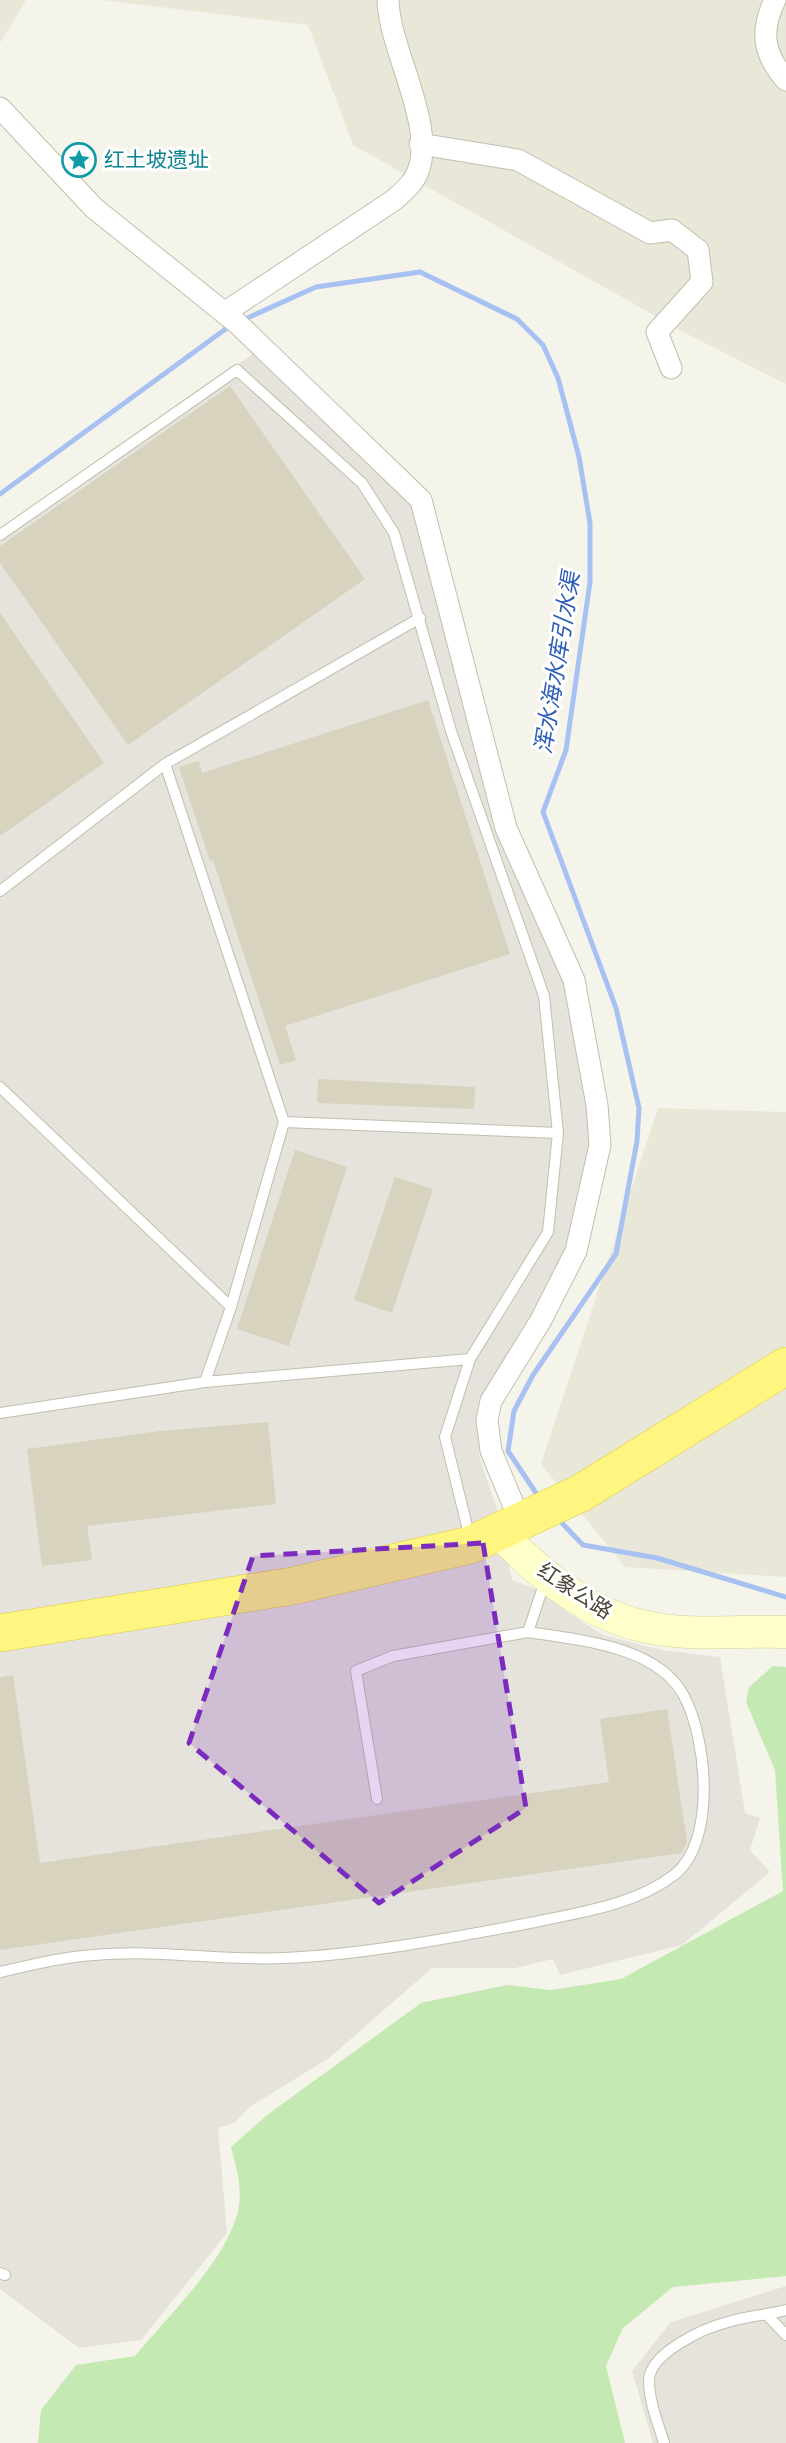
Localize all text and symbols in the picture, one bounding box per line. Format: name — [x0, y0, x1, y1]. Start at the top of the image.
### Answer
place icon: 红土坡遗址 — [60, 141, 98, 179]
place label: 红土坡遗址 — [104, 148, 209, 175]
water label: 浑水海水库引水渠 — [531, 567, 589, 757]
street label: 红象公路 — [532, 1558, 617, 1626]

